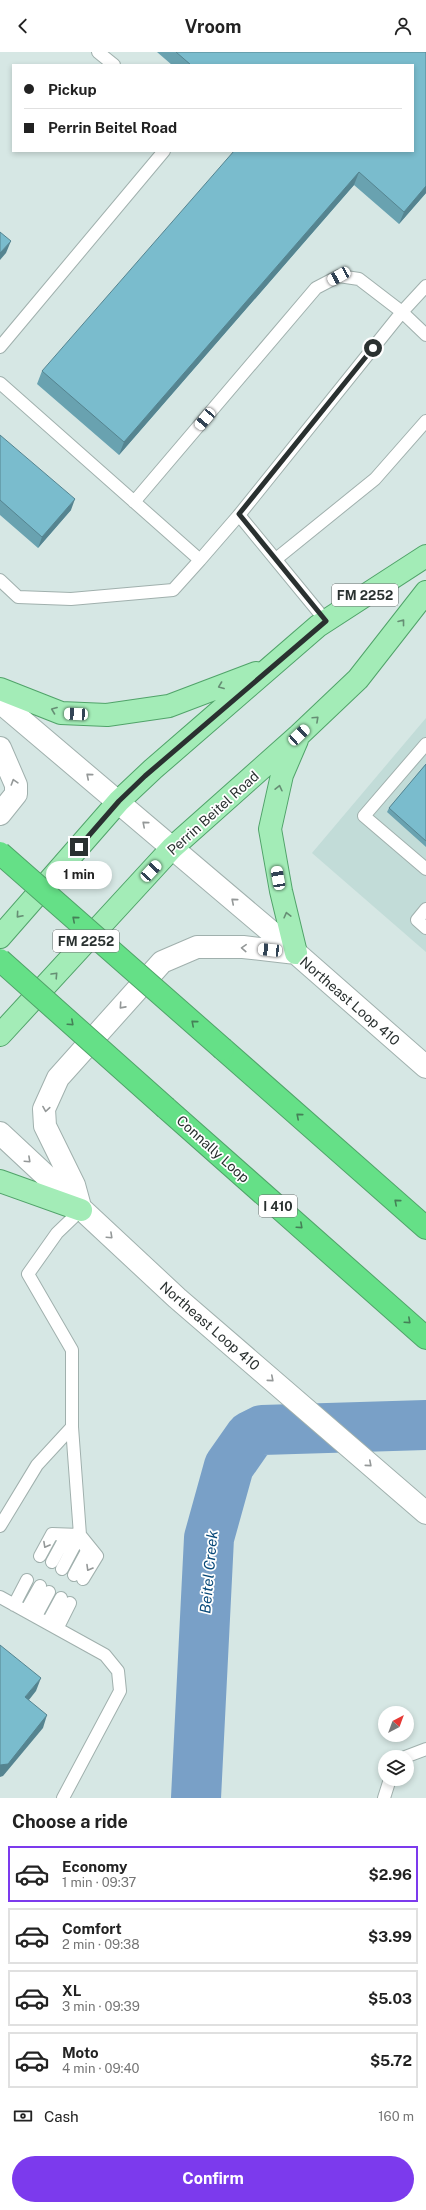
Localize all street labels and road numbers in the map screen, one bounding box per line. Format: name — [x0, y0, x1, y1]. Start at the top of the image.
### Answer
road number: FM 2252 — [332, 584, 398, 606]
street label: Perrin Beitel Road — [164, 768, 262, 858]
road number: FM 2252 — [53, 930, 119, 952]
street label: Northeast Loop 410 — [297, 953, 403, 1049]
street label: Connally Loop — [173, 1112, 253, 1186]
road number: I 410 — [259, 1195, 297, 1217]
street label: Northeast Loop 410 — [157, 1278, 263, 1374]

